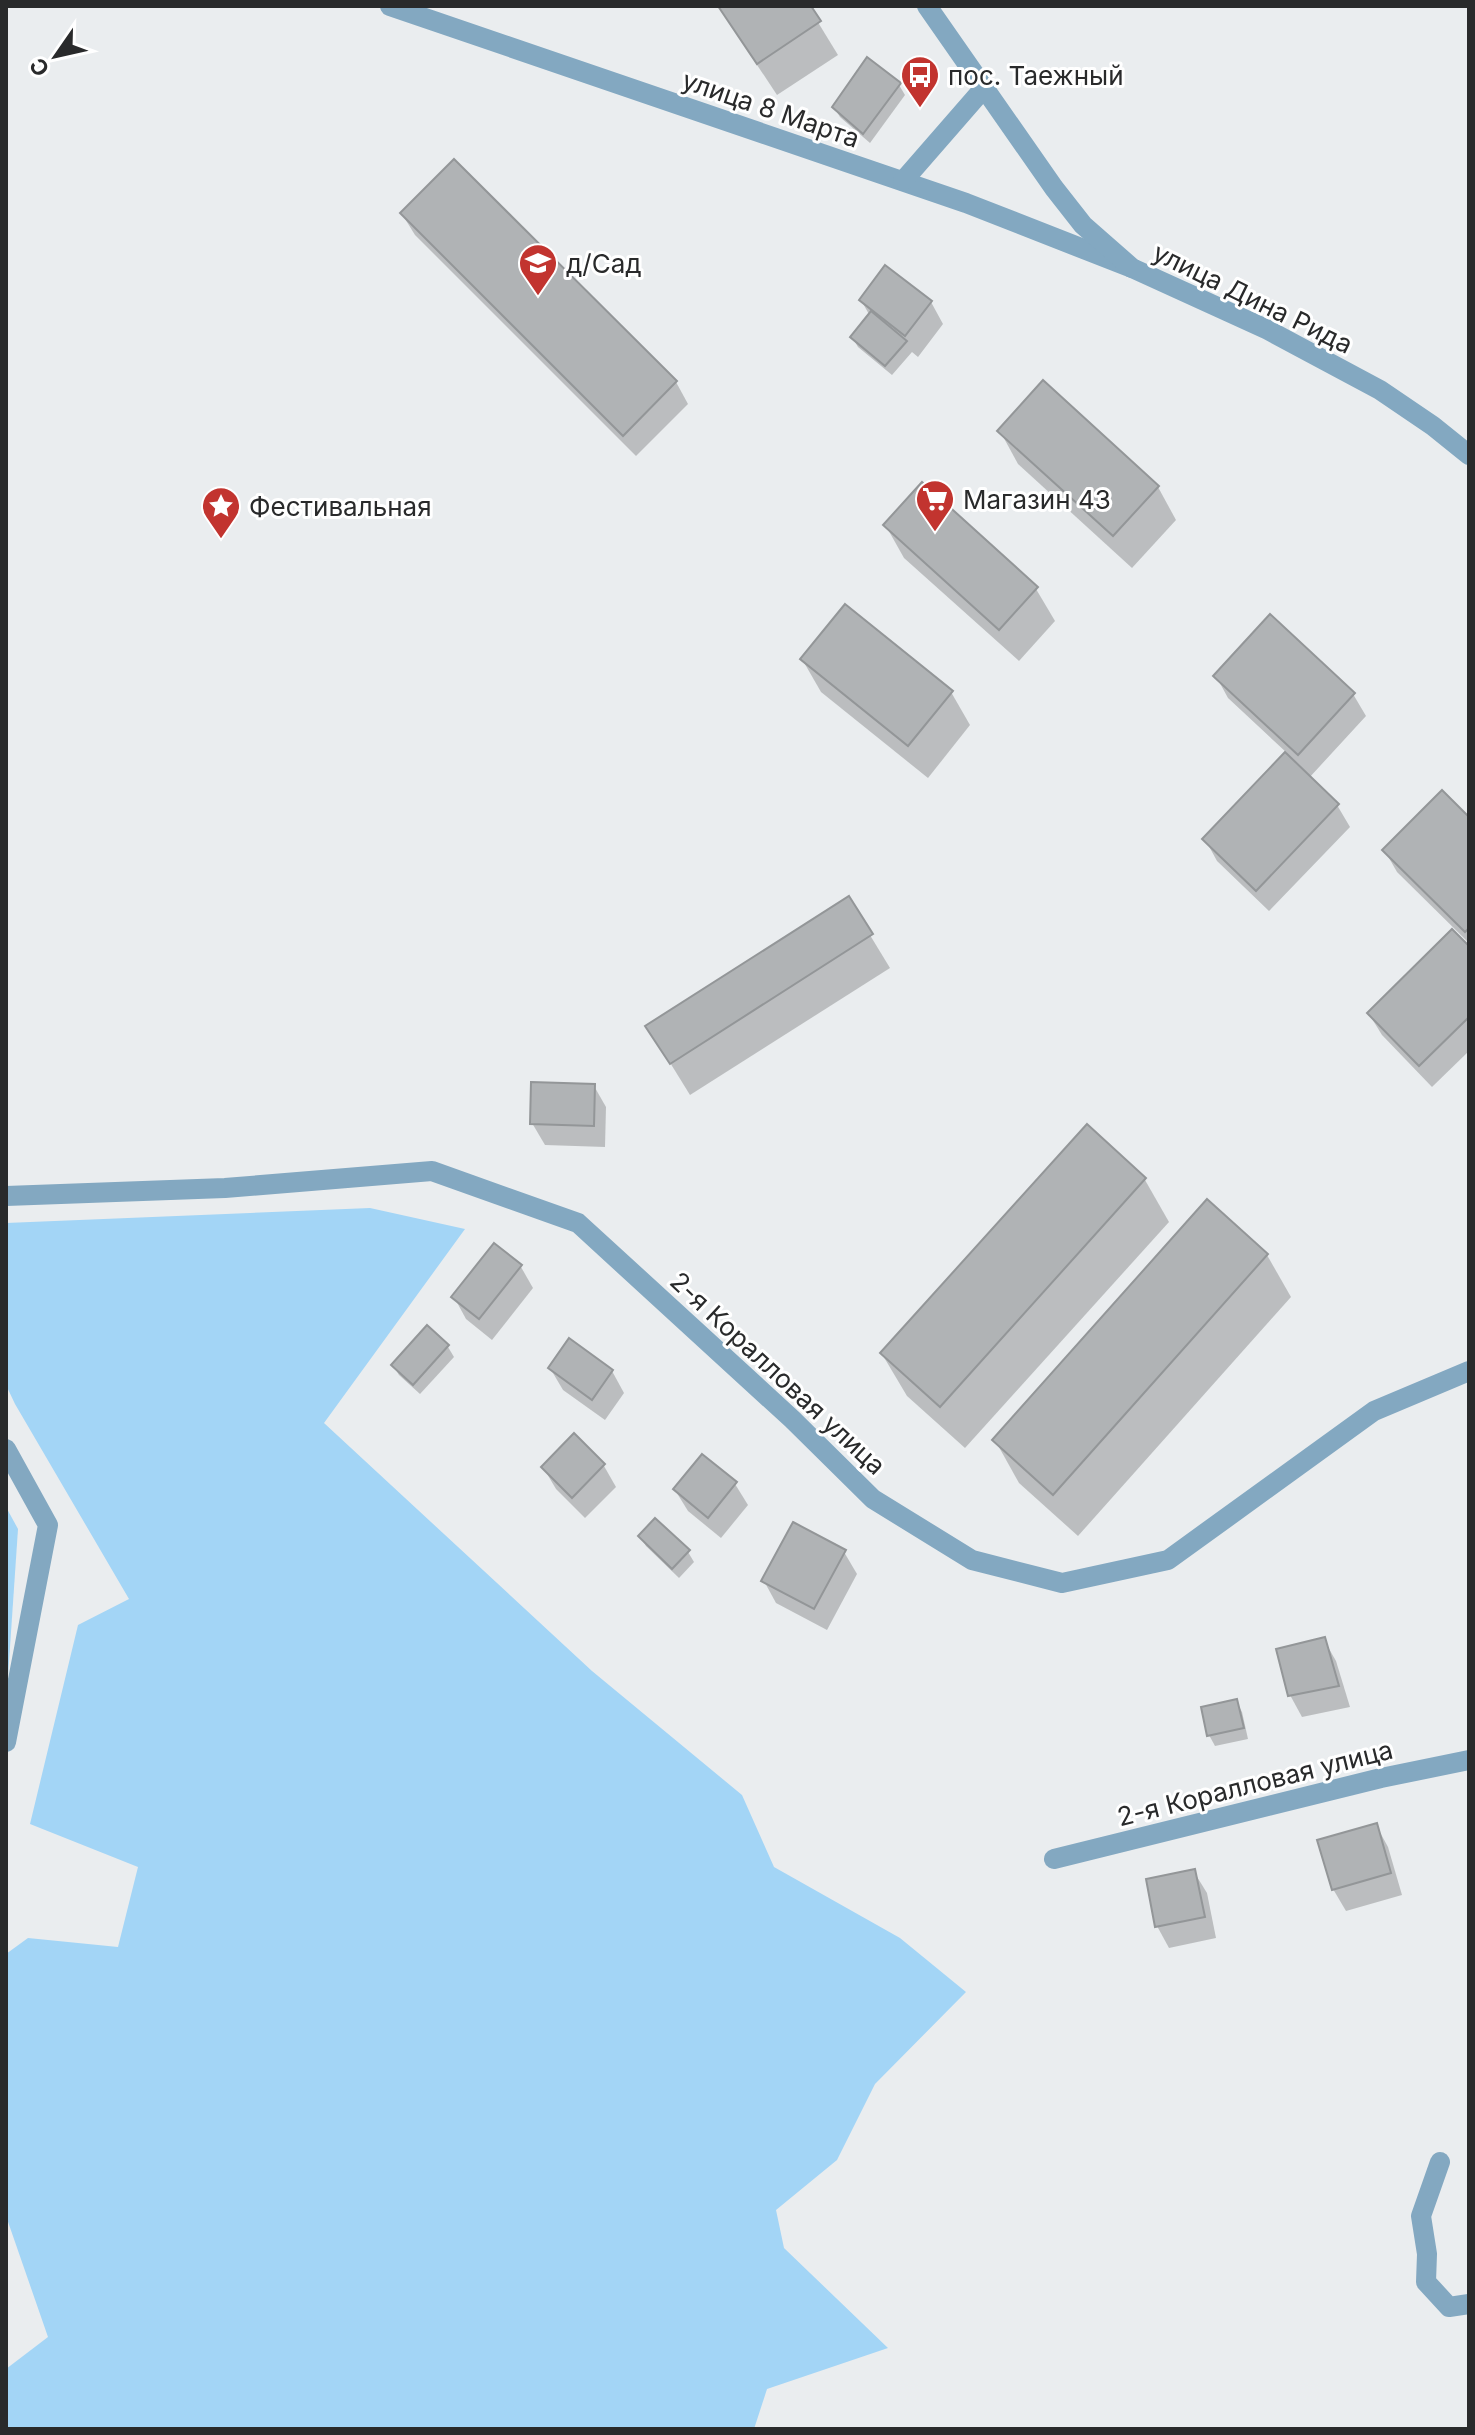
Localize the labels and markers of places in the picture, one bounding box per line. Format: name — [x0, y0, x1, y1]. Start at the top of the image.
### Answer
bus stop icon: пос. Таежный — [899, 54, 941, 109]
place label: пос. Таежный — [948, 60, 1124, 91]
school or university icon: д/Сад — [517, 242, 559, 297]
place label: д/Сад — [566, 248, 642, 279]
supermarket icon: Магазин 43 — [914, 478, 956, 533]
place label: Магазин 43 — [963, 484, 1111, 515]
place icon: Фестивальная — [200, 485, 242, 540]
place label: Фестивальная — [249, 491, 432, 522]

